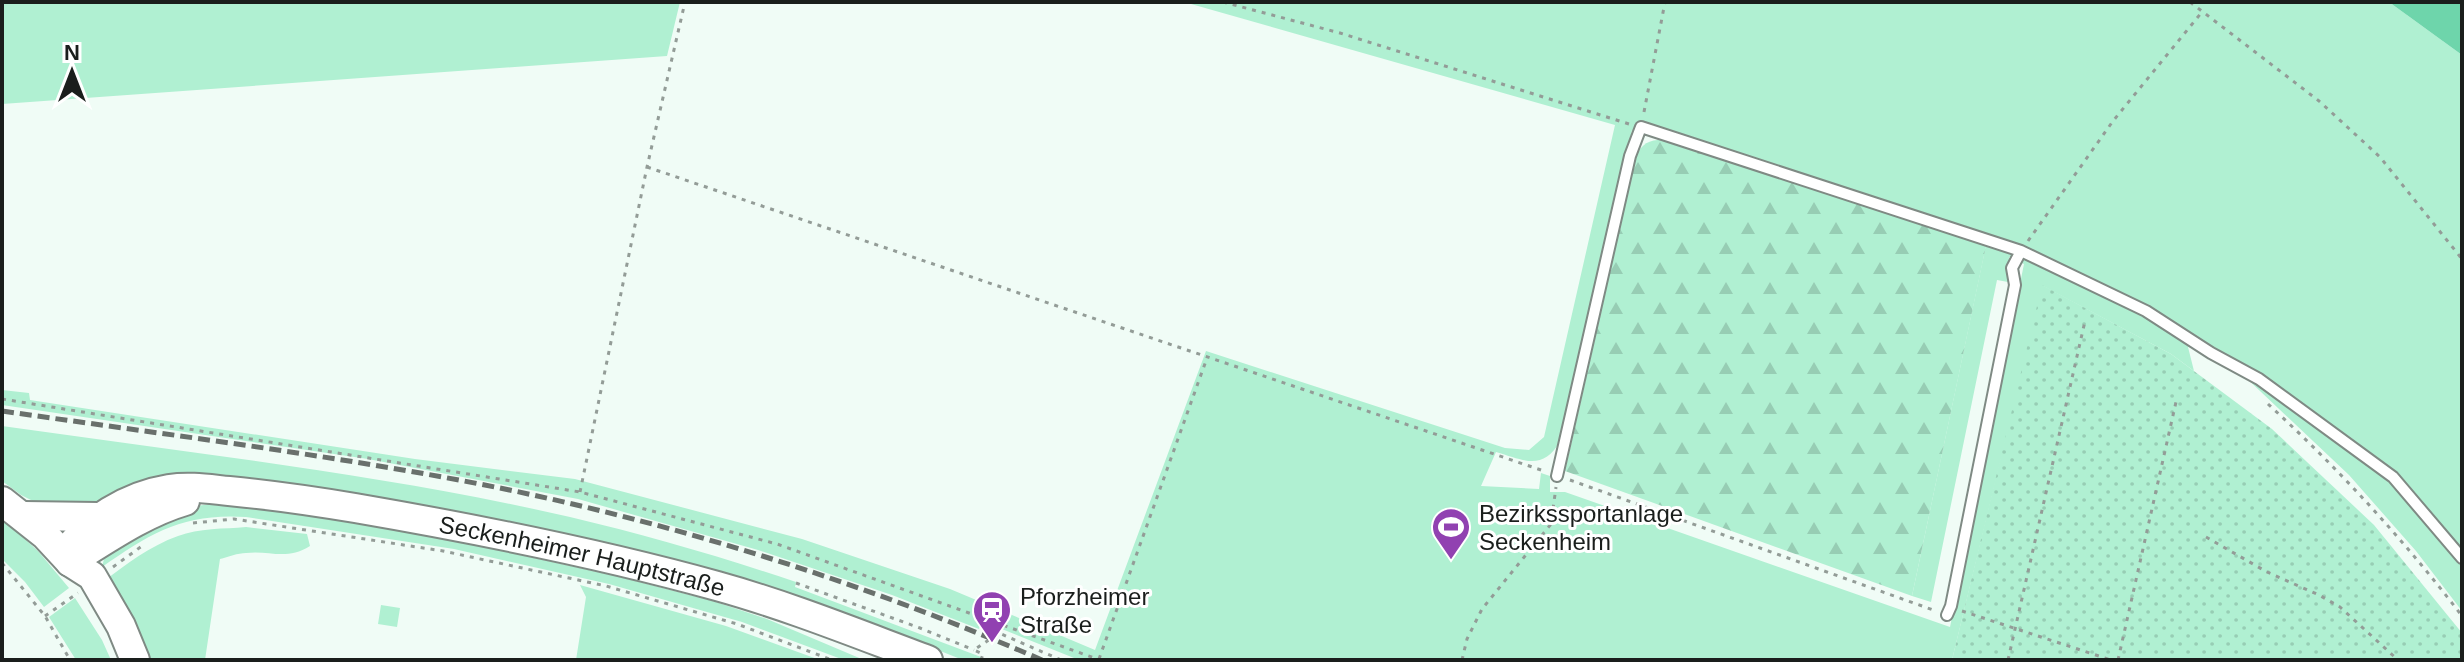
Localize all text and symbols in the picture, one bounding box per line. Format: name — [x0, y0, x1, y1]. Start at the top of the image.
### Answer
north arrow — [32, 32, 112, 112]
text: N — [64, 40, 80, 65]
place label: Bezirkssportanlage Seckenheim — [1479, 500, 1683, 555]
sports icon: Bezirkssportanlage Seckenheim — [1430, 506, 1472, 561]
street label: Seckenheimer Hauptstraße — [437, 510, 728, 601]
place label: Pforzheimer Straße — [1020, 583, 1149, 638]
station icon: Pforzheimer Straße — [971, 589, 1013, 644]

